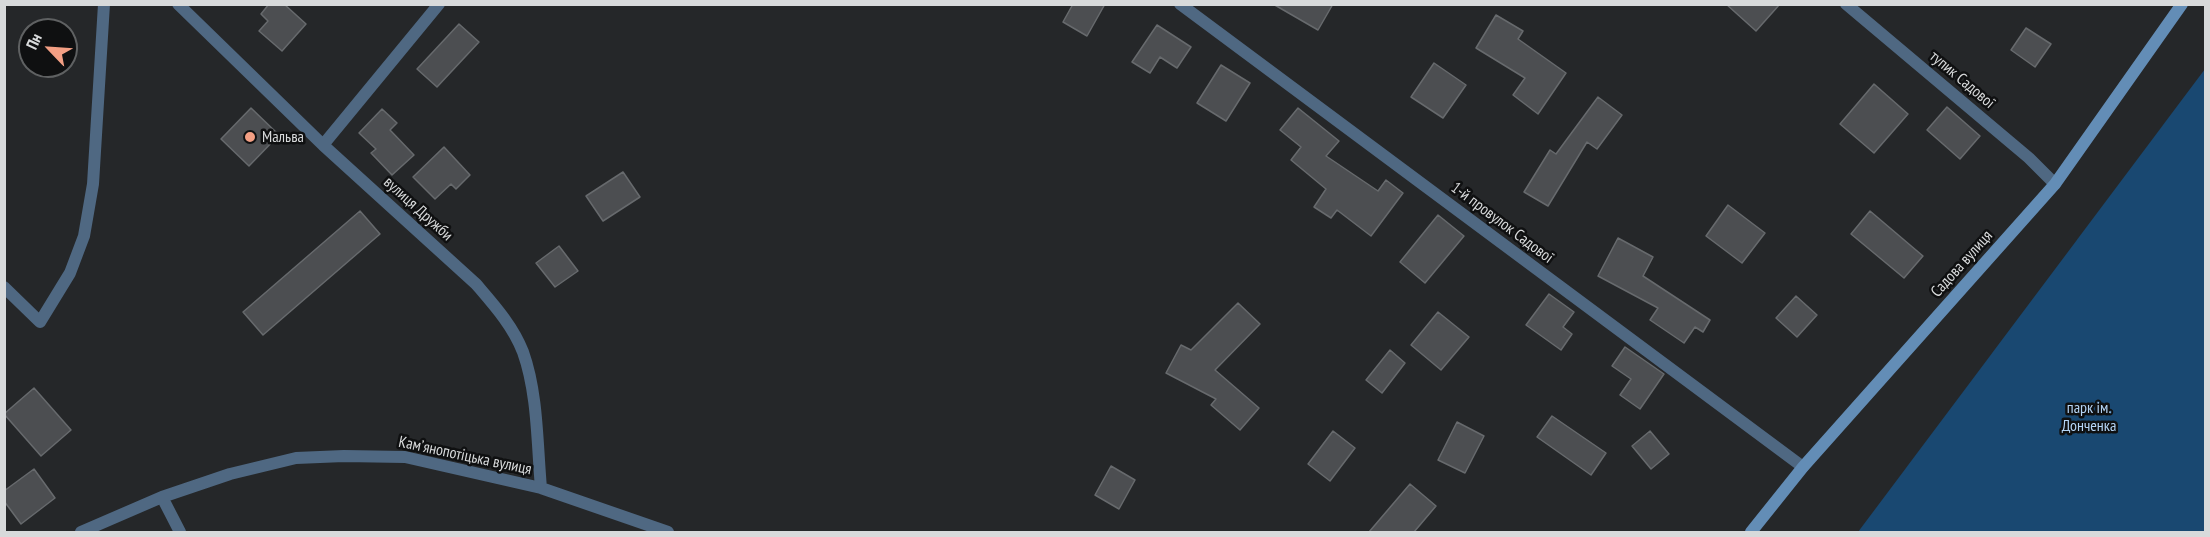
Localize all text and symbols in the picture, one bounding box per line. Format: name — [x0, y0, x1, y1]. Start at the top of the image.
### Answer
north arrow — [18, 18, 78, 78]
text: Пн — [21, 30, 46, 52]
street label: тупик Садової — [1925, 47, 1999, 113]
place label: Мальва — [262, 127, 304, 147]
marker: Мальва — [243, 130, 257, 144]
street label: вулиця Дружби — [379, 173, 457, 245]
street label: 1-й провулок Садової — [1447, 178, 1557, 268]
street label: Садова вулиця — [1927, 227, 1997, 301]
park label: парк ім. Донченка — [2062, 398, 2116, 436]
street label: Камʼянопотіцька вулиця — [397, 433, 533, 479]

